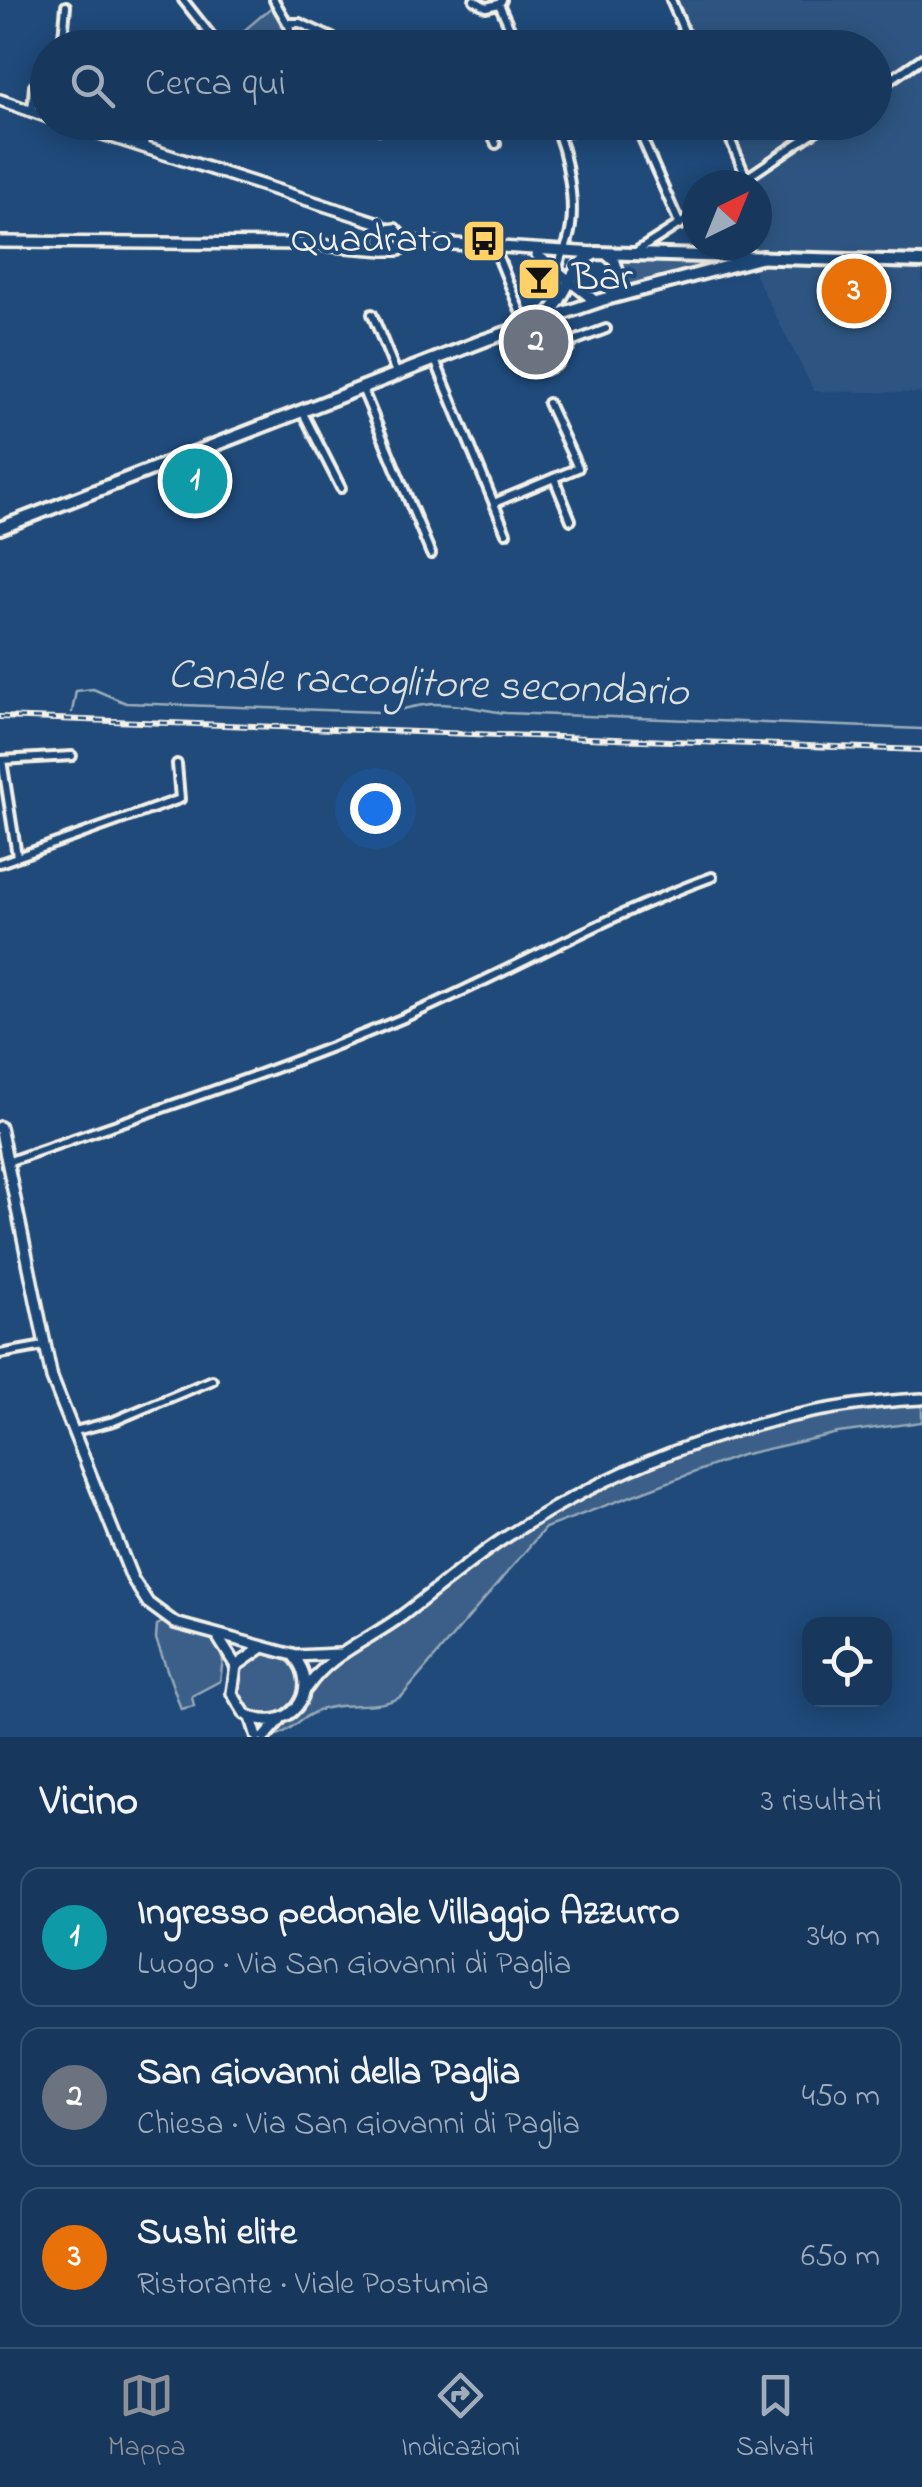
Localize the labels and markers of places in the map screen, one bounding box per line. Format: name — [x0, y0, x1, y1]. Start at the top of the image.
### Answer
place label: Quadrato — [291, 212, 452, 271]
bus stop icon: Quadrato — [461, 218, 507, 264]
place label: Bar — [571, 250, 634, 309]
pin: 3 — [822, 254, 886, 328]
bar icon: Bar — [516, 256, 562, 302]
pin: 2 — [504, 304, 568, 380]
pin: 1 — [162, 444, 228, 518]

